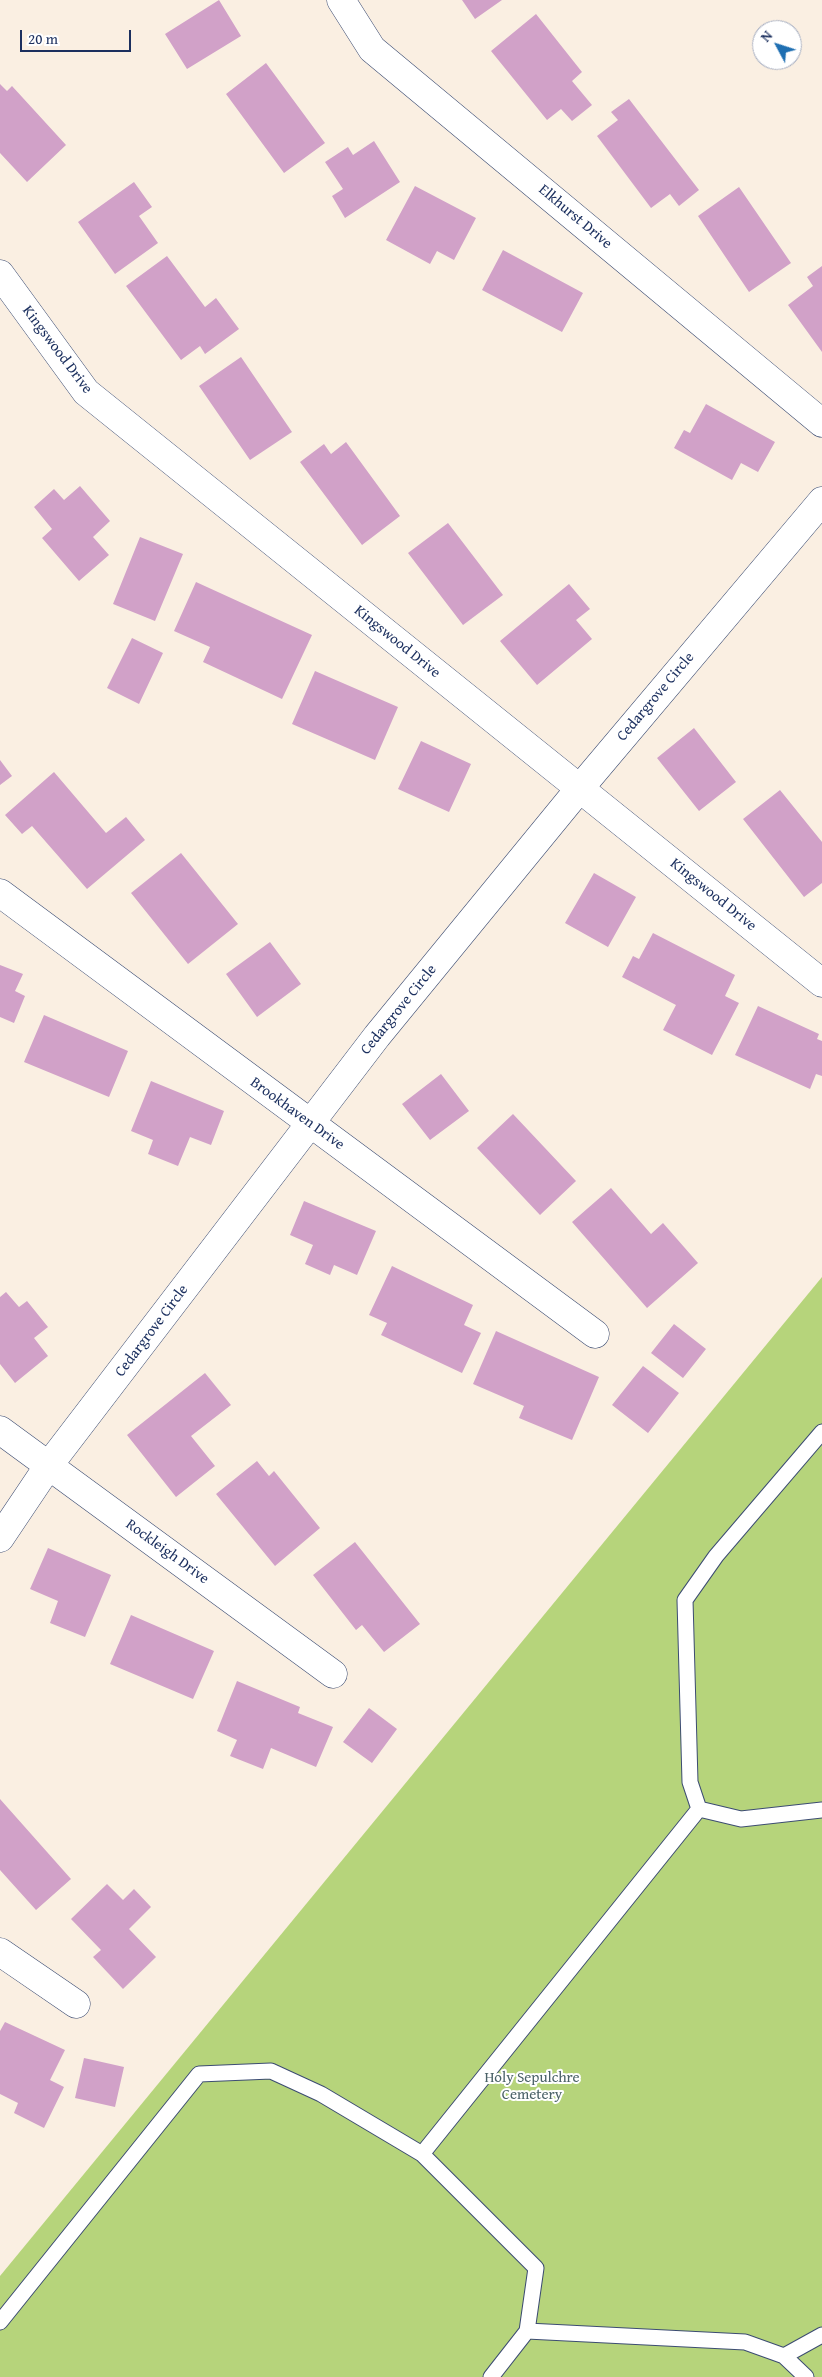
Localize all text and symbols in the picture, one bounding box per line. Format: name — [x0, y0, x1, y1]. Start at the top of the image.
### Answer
scale bar — [22, 20, 134, 52]
north arrow — [752, 20, 802, 70]
text: N — [756, 26, 777, 46]
text: 20 m — [28, 28, 58, 49]
street label: Elkhurst Drive — [535, 181, 615, 253]
street label: Kingswood Drive — [18, 302, 96, 398]
street label: Kingswood Drive — [350, 602, 444, 682]
street label: Cedargrove Circle — [614, 649, 698, 745]
street label: Kingswood Drive — [666, 855, 760, 935]
street label: Cedargrove Circle — [357, 961, 441, 1059]
street label: Brookhaven Drive — [246, 1074, 348, 1154]
street label: Cedargrove Circle — [112, 1281, 192, 1381]
street label: Rockleigh Drive — [122, 1516, 212, 1588]
park label: Holy Sepulchre Cemetery — [484, 2069, 580, 2104]

